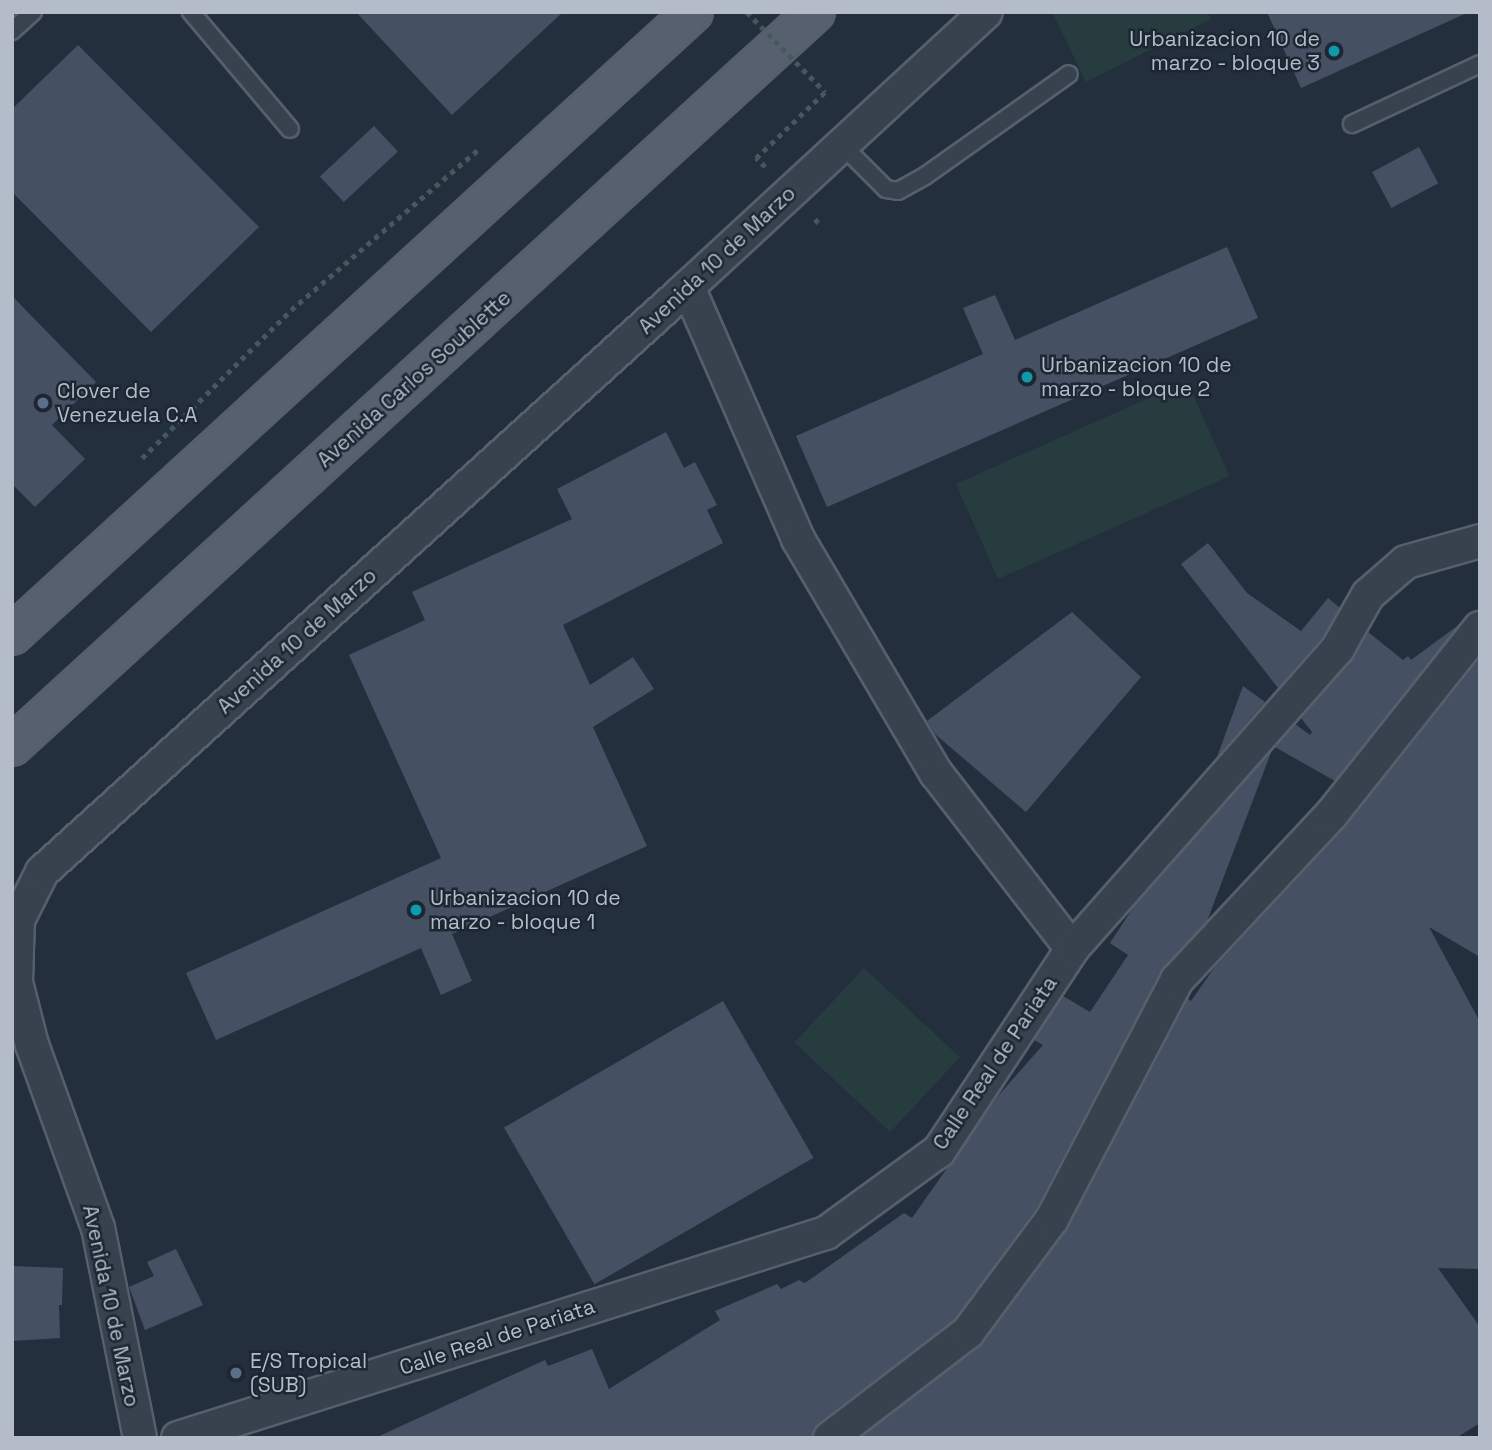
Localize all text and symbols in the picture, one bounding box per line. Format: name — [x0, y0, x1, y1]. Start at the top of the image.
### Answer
place label: Urbanizacion 10 de marzo - bloque 3 — [1129, 26, 1320, 76]
marker: Urbanizacion 10 de marzo - bloque 3 — [1326, 43, 1342, 59]
street label: Avenida 10 de Marzo — [633, 181, 801, 339]
street label: Avenida Carlos Soublette — [312, 285, 516, 473]
place label: Urbanizacion 10 de marzo - bloque 2 — [1041, 352, 1232, 402]
marker: Urbanizacion 10 de marzo - bloque 2 — [1019, 369, 1035, 385]
place label: Clover de Venezuela C.A — [57, 378, 197, 428]
marker: Clover de Venezuela C.A — [35, 395, 51, 411]
street label: Avenida 10 de Marzo — [212, 563, 382, 719]
place label: Urbanizacion 10 de marzo - bloque 1 — [430, 885, 621, 935]
marker: Urbanizacion 10 de marzo - bloque 1 — [408, 902, 424, 918]
street label: Calle Real de Pariata — [928, 971, 1062, 1155]
street label: Avenida 10 de Marzo — [77, 1203, 145, 1409]
street label: Calle Real de Pariata — [396, 1294, 598, 1380]
place label: E/S Tropical (SUB) — [250, 1348, 368, 1398]
marker: E/S Tropical (SUB) — [228, 1365, 244, 1381]

